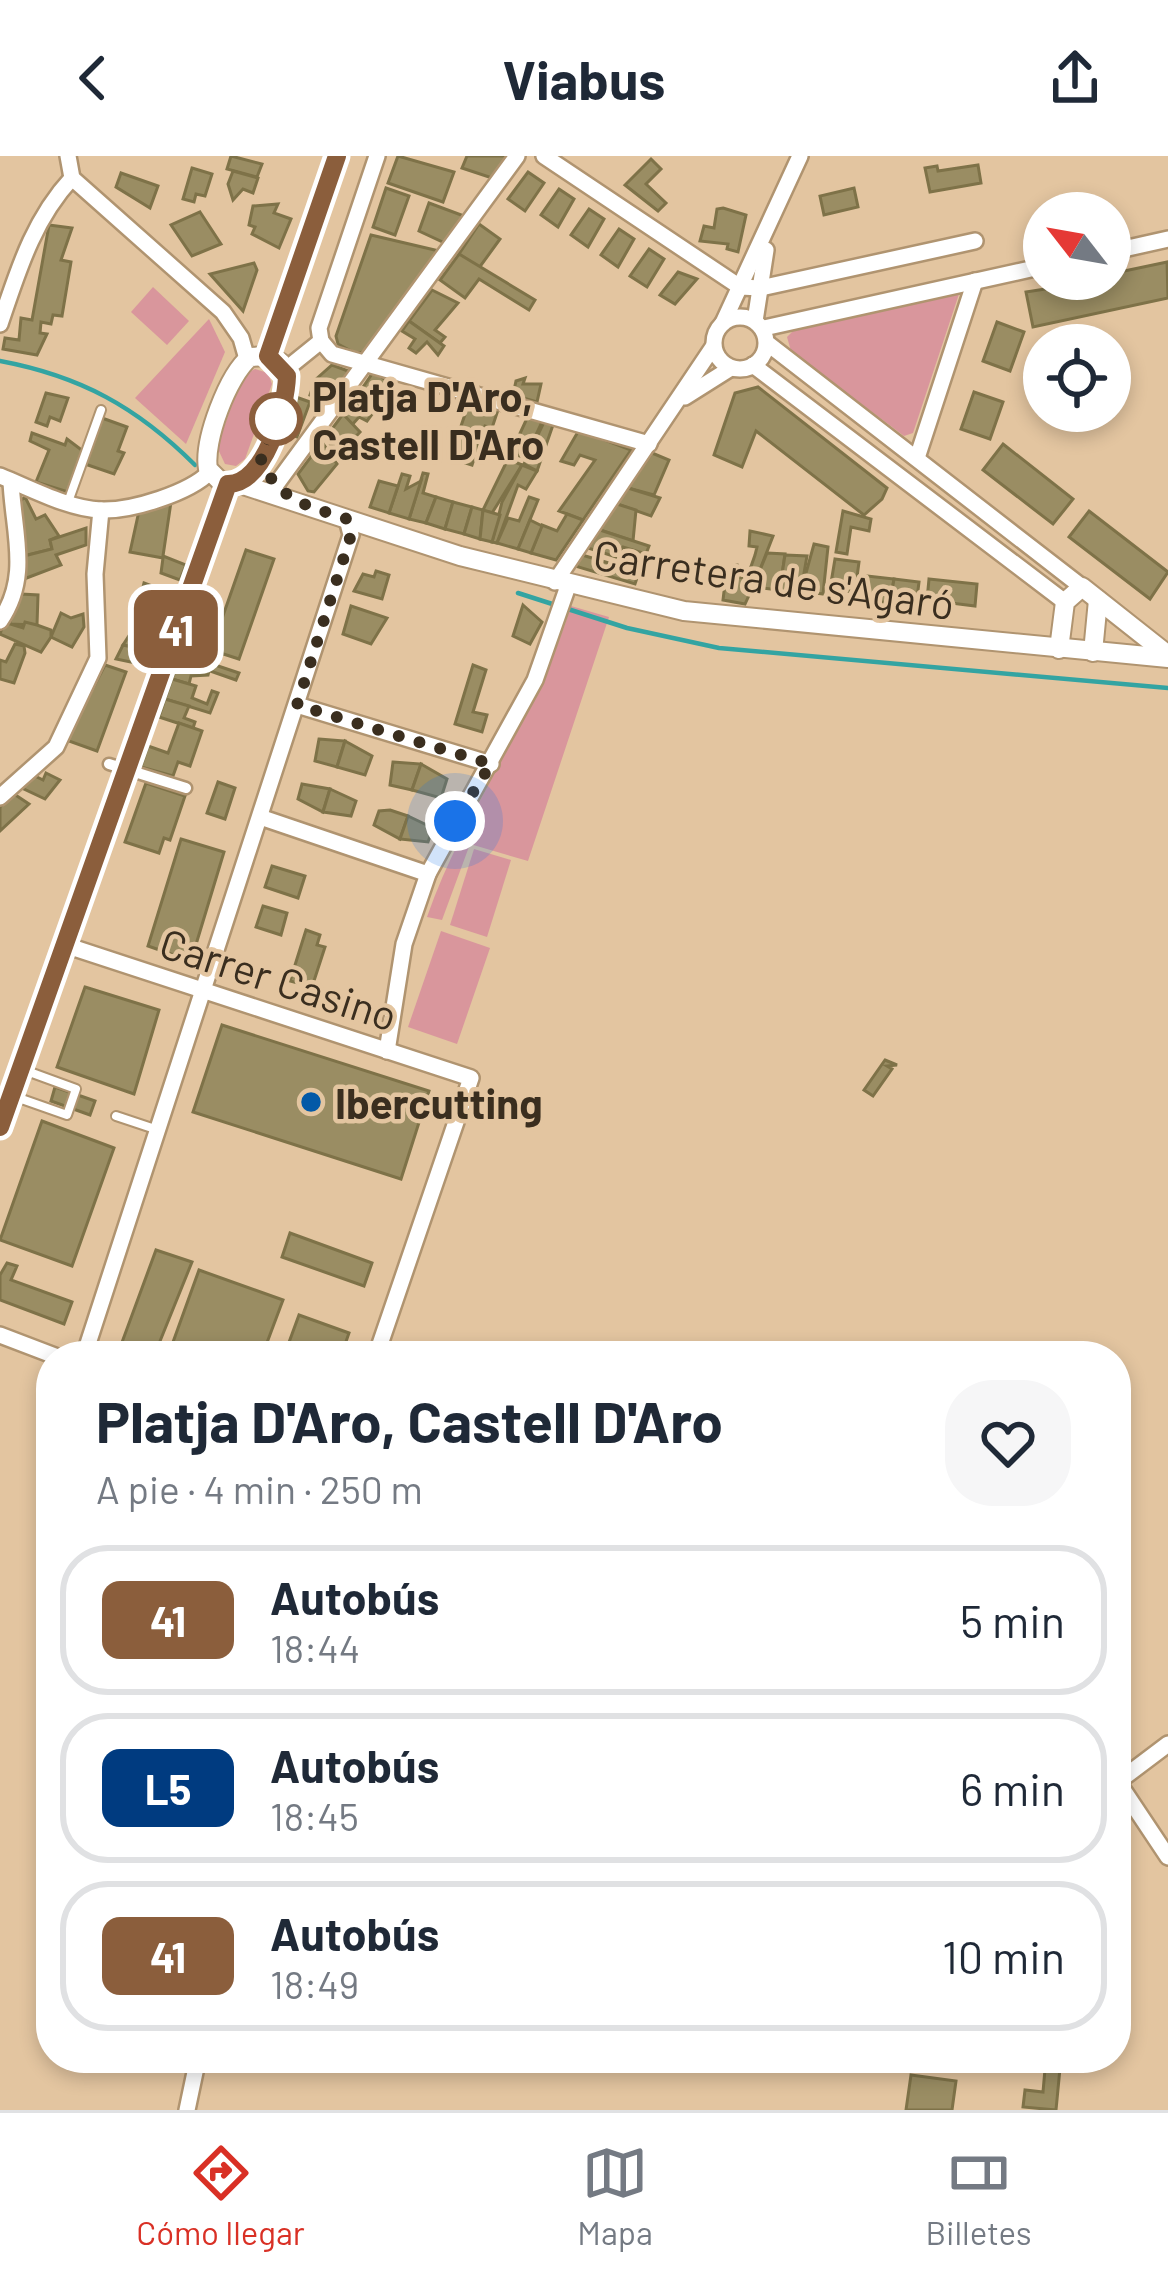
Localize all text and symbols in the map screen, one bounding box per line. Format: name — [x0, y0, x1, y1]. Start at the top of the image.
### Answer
icon: back — [60, 45, 126, 111]
icon: share — [1042, 45, 1108, 111]
text: Viabus — [503, 46, 665, 111]
north arrow — [1023, 192, 1131, 300]
map controls — [1023, 192, 1131, 432]
button: locate — [1023, 324, 1131, 432]
place label: Platja D'Aro, Castell D'Aro — [312, 370, 545, 468]
marker: Platja D'Aro, Castell D'Aro — [251, 394, 301, 444]
street label: Carretera de s'Agaró — [591, 528, 957, 629]
line badge: 41 — [122, 590, 230, 668]
text: 41 — [158, 604, 194, 654]
your location — [425, 791, 485, 851]
street label: Carrer Casino — [154, 916, 404, 1040]
place label: Ibercutting — [335, 1077, 543, 1128]
marker: Ibercutting — [298, 1089, 324, 1115]
button: heart — [945, 1380, 1071, 1506]
text: Platja D'Aro, Castell D'Aro — [96, 1386, 723, 1454]
text: A pie · 4 min · 250 m — [96, 1465, 423, 1512]
text: Autobús — [270, 1570, 439, 1624]
text: 5 min — [960, 1593, 1065, 1647]
text: 41 — [150, 1595, 186, 1645]
text: 18:44 — [270, 1624, 360, 1671]
text: Autobús — [270, 1738, 439, 1792]
text: 6 min — [960, 1761, 1065, 1815]
text: L5 — [145, 1763, 191, 1813]
text: 18:45 — [270, 1792, 359, 1839]
text: Autobús — [270, 1906, 439, 1960]
text: 10 min — [942, 1929, 1065, 1983]
text: 41 — [150, 1931, 186, 1981]
text: 18:49 — [270, 1960, 359, 2007]
tab: Cómo llegar — [136, 2140, 305, 2252]
tab: Mapa — [577, 2140, 653, 2252]
tab: Billetes — [925, 2140, 1032, 2252]

